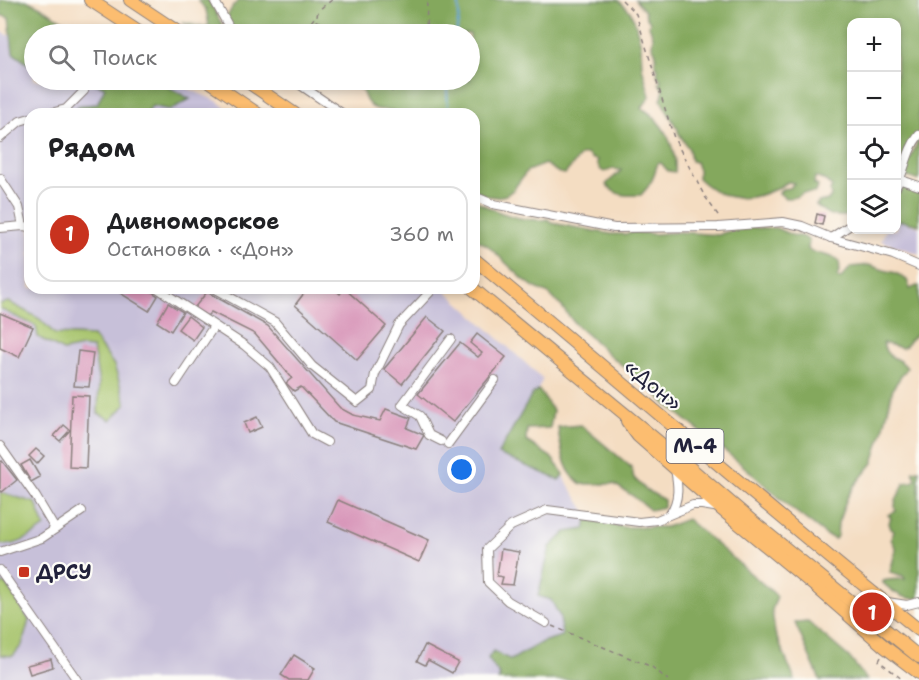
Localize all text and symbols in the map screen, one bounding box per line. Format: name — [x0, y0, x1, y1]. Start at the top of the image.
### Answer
map controls — [847, 18, 901, 234]
button: + — [847, 18, 901, 72]
search box — [24, 24, 480, 90]
icon: search — [45, 41, 78, 74]
text: Поиск — [93, 43, 157, 72]
button: − — [847, 72, 901, 126]
button: locate — [847, 126, 901, 180]
text: Рядом — [48, 130, 135, 165]
button: layers — [847, 180, 901, 234]
text: Дивноморское — [107, 207, 279, 236]
text: 1 — [65, 221, 74, 247]
text: 360 m — [389, 221, 454, 247]
text: Остановка · «Дон» — [107, 236, 294, 262]
street label: «Дон» — [618, 353, 688, 417]
road number: М-4 — [666, 429, 724, 463]
your location — [447, 455, 476, 484]
place label: ДРСУ — [36, 558, 92, 586]
marker: ДРСУ — [17, 565, 31, 579]
pin: 1 — [852, 590, 892, 634]

